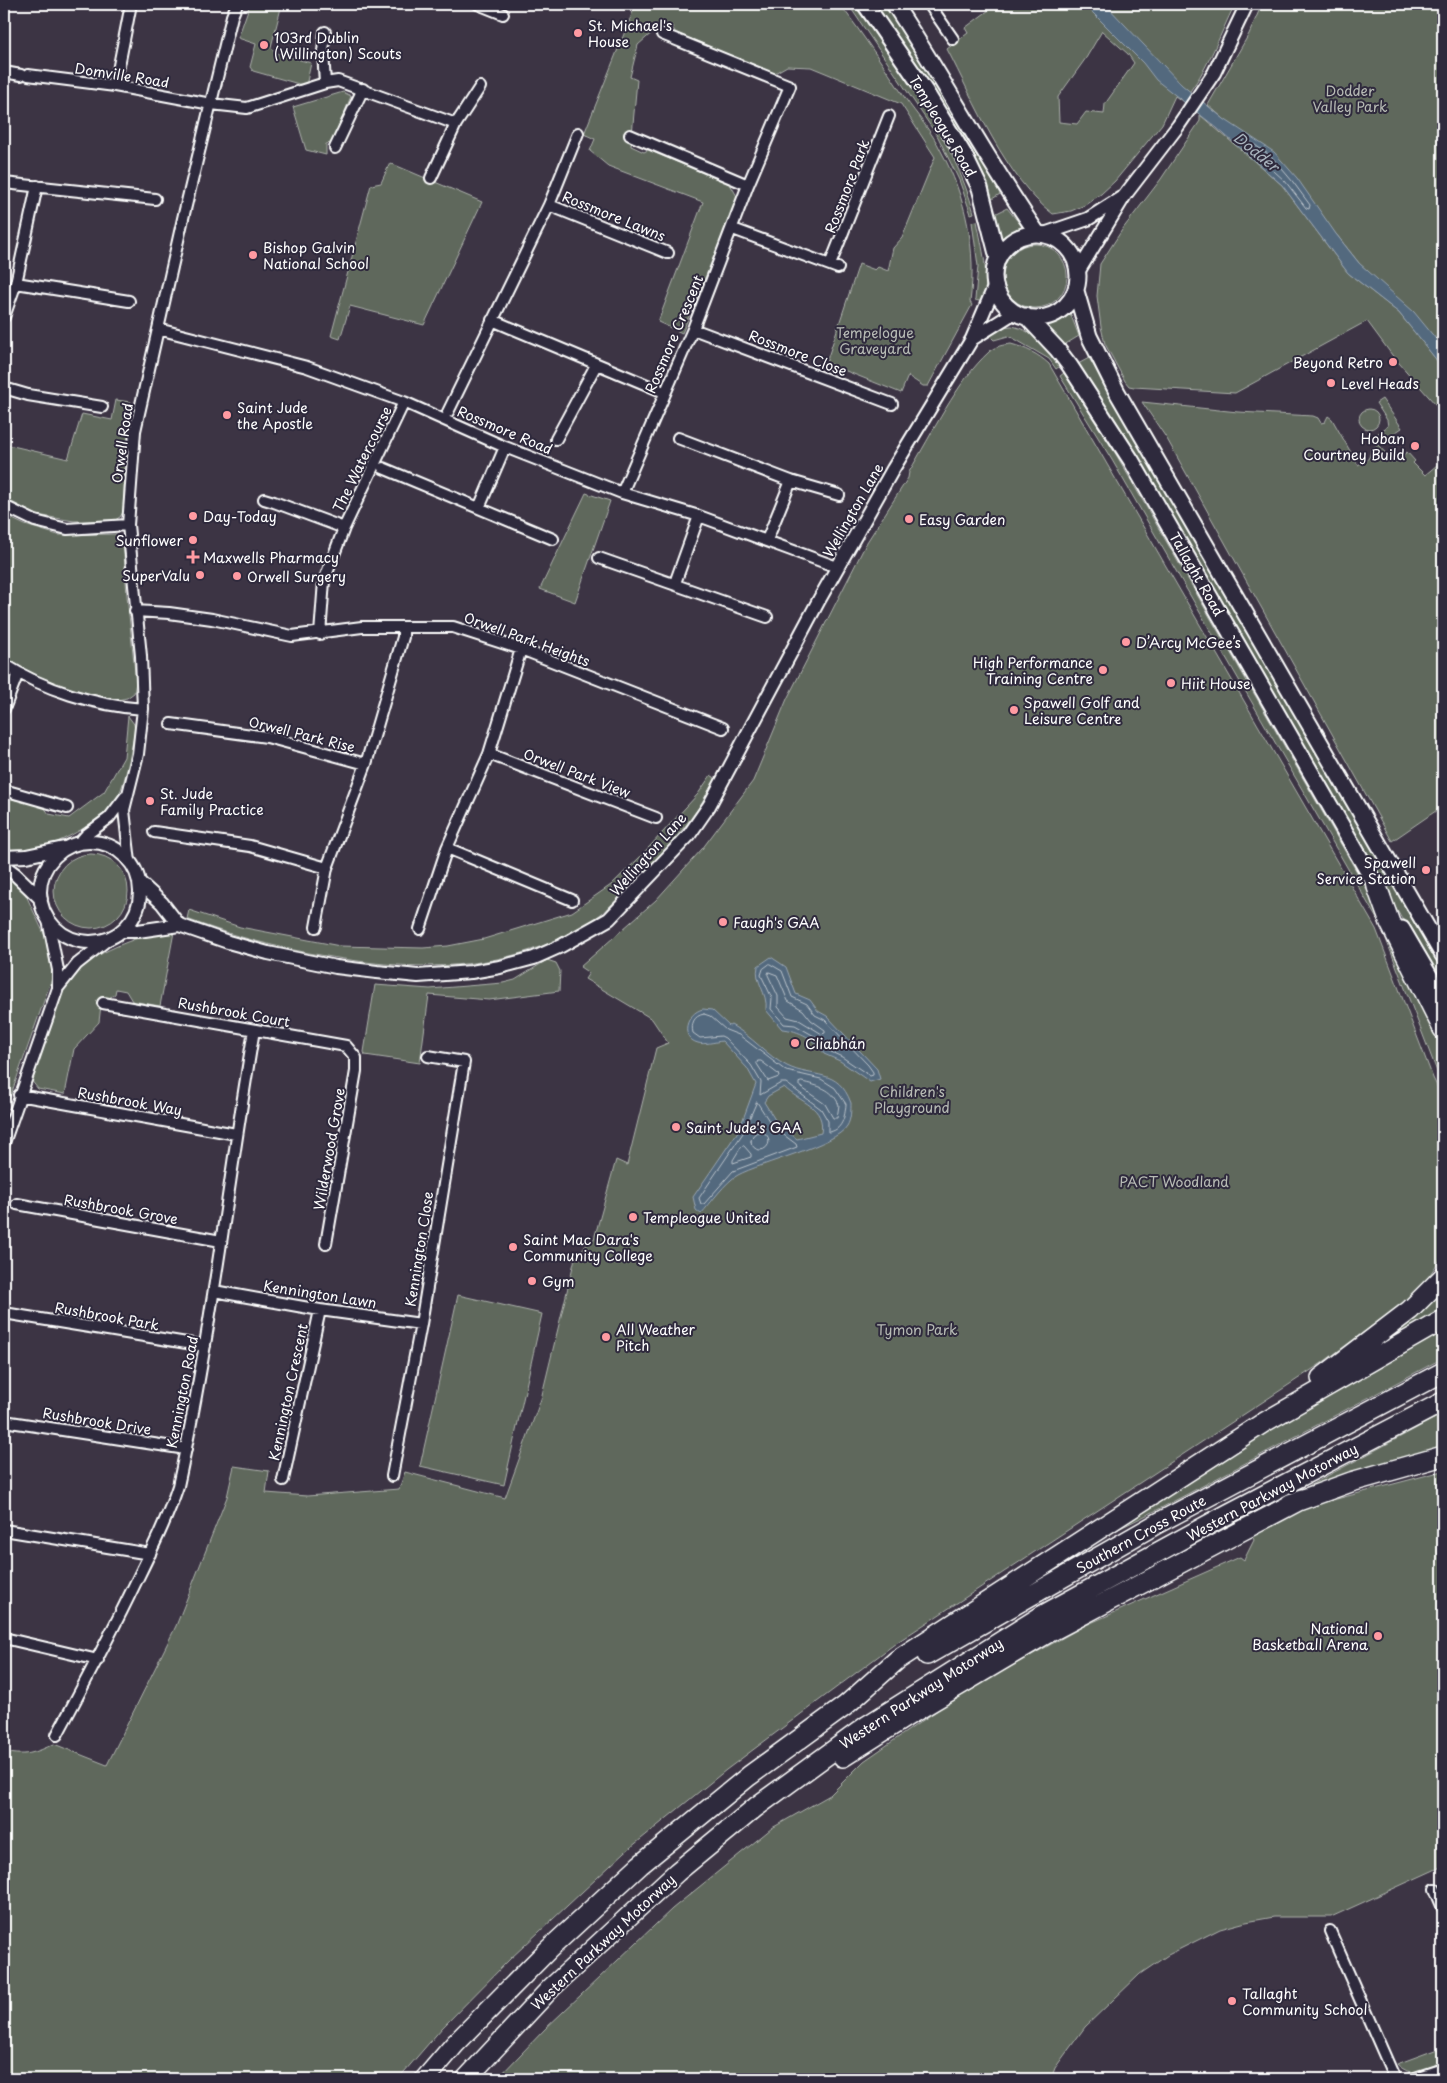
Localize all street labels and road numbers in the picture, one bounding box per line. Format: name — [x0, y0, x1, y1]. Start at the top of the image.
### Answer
street label: Domville Road — [73, 57, 171, 93]
street label: Templeogue Road — [904, 71, 982, 181]
street label: Rossmore Park — [819, 136, 875, 236]
street label: Rossmore Lawns — [559, 186, 669, 246]
street label: Rossmore Crescent — [640, 271, 709, 396]
street label: Rossmore Close — [746, 325, 850, 381]
street label: Rossmore Road — [454, 400, 556, 460]
street label: Orwell Road — [106, 402, 138, 484]
street label: The Watercourse — [327, 402, 397, 516]
street label: Wellington Lane — [817, 459, 889, 561]
street label: Tallaght Road — [1164, 528, 1230, 620]
street label: Orwell Park Heights — [461, 606, 593, 672]
street label: Orwell Park Rise — [247, 711, 357, 757]
street label: Orwell Park View — [520, 743, 634, 803]
street label: Wellington Lane — [605, 808, 691, 900]
street label: Rushbrook Court — [176, 992, 292, 1032]
street label: Rushbrook Way — [76, 1081, 184, 1121]
street label: Wilderwood Grove — [308, 1086, 350, 1212]
street label: Rushbrook Grove — [62, 1189, 180, 1229]
street label: Kennington Close — [400, 1190, 438, 1308]
street label: Kennington Lawn — [262, 1275, 378, 1313]
street label: Rushbrook Park — [53, 1296, 161, 1336]
street label: Kennington Crescent — [263, 1321, 313, 1462]
street label: Kennington Road — [161, 1334, 203, 1450]
street label: Rushbrook Drive — [41, 1402, 153, 1440]
street label: Western Parkway Motorway — [1183, 1438, 1361, 1546]
street label: Southern Cross Route — [1072, 1489, 1210, 1578]
street label: Western Parkway Motorway — [835, 1632, 1007, 1754]
street label: Western Parkway Motorway — [526, 1869, 680, 2015]

